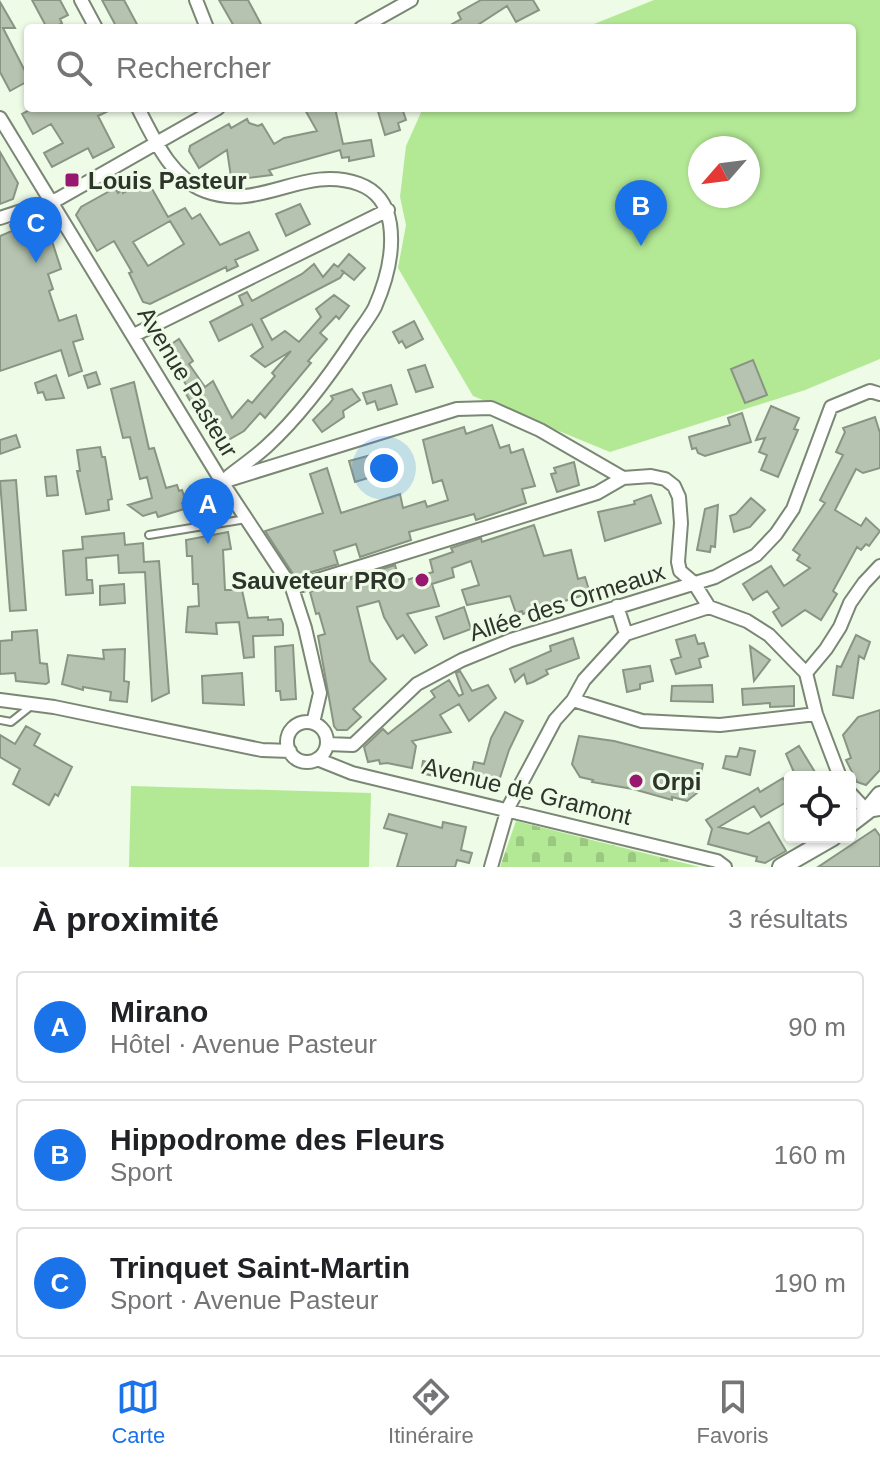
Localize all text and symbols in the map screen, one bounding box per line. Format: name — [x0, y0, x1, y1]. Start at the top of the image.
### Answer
search box — [24, 24, 856, 112]
icon: search — [52, 46, 96, 90]
text: Rechercher — [116, 51, 271, 84]
north arrow — [688, 136, 760, 208]
place label: Louis Pasteur — [88, 167, 247, 194]
marker: Louis Pasteur — [63, 171, 81, 189]
pin: B — [615, 180, 667, 246]
pin: C — [10, 197, 62, 263]
street label: Avenue Pasteur — [133, 302, 243, 462]
your location — [364, 448, 404, 488]
pin: A — [182, 478, 234, 544]
street label: Allée des Ormeaux — [466, 558, 668, 646]
place label: Sauveteur PRO — [231, 567, 406, 594]
marker: Sauveteur PRO — [413, 571, 431, 589]
street label: Avenue de Gramont — [420, 752, 635, 830]
place label: Orpi — [652, 768, 701, 795]
map controls — [784, 771, 856, 843]
button: locate — [784, 771, 856, 843]
marker: Orpi — [627, 772, 645, 790]
text: À proximité — [32, 900, 219, 938]
text: 3 résultats — [728, 904, 848, 934]
text: Mirano — [110, 995, 208, 1028]
text: A — [51, 1012, 69, 1042]
text: 90 m — [788, 1012, 846, 1042]
text: Hôtel · Avenue Pasteur — [110, 1029, 377, 1059]
text: Hippodrome des Fleurs — [110, 1123, 445, 1156]
text: B — [51, 1140, 69, 1170]
text: 160 m — [774, 1140, 846, 1170]
text: Sport — [110, 1157, 172, 1187]
text: Trinquet Saint-Martin — [110, 1251, 410, 1284]
text: C — [51, 1268, 69, 1298]
text: 190 m — [774, 1268, 846, 1298]
text: Sport · Avenue Pasteur — [110, 1285, 378, 1315]
tab: Carte — [111, 1375, 165, 1449]
tab: Itinéraire — [388, 1375, 474, 1449]
tab: Favoris — [696, 1375, 769, 1449]

